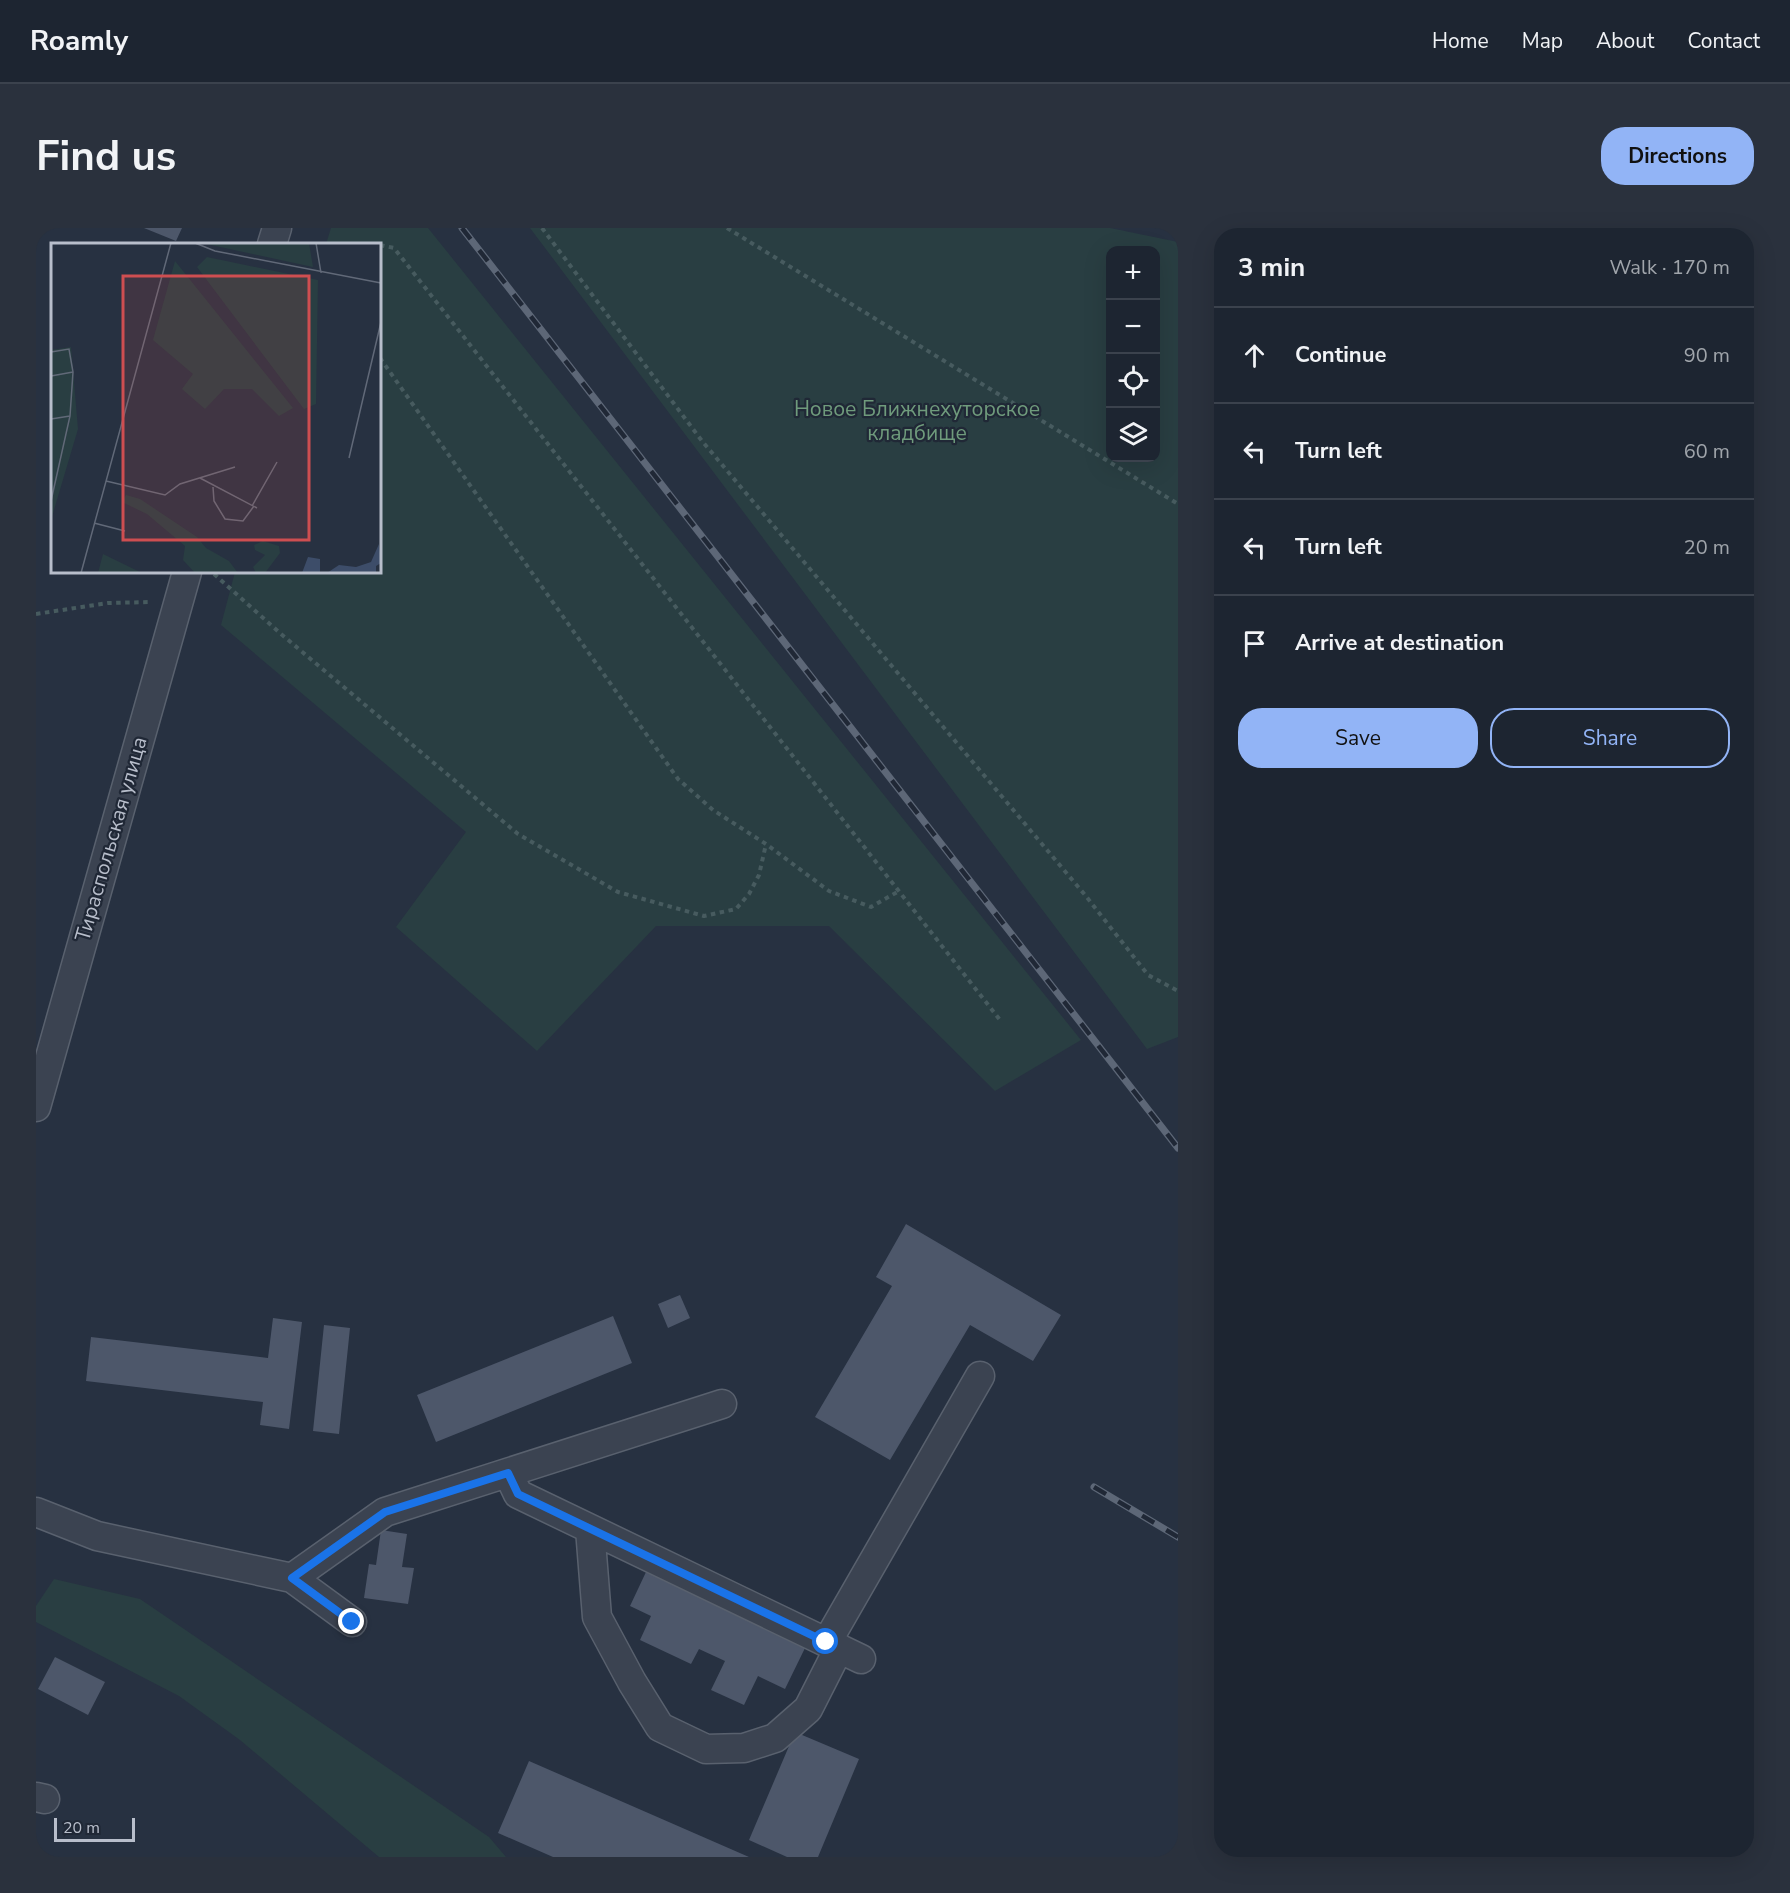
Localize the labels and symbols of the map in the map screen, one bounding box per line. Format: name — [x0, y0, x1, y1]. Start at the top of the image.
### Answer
inset map — [51, 243, 381, 573]
park label: Новое Ближнехуторское кладбище — [794, 395, 1040, 447]
street label: Тираспольская улица — [68, 733, 154, 945]
route end — [338, 1608, 364, 1634]
route start — [812, 1628, 838, 1654]
scale bar — [54, 1815, 135, 1842]

